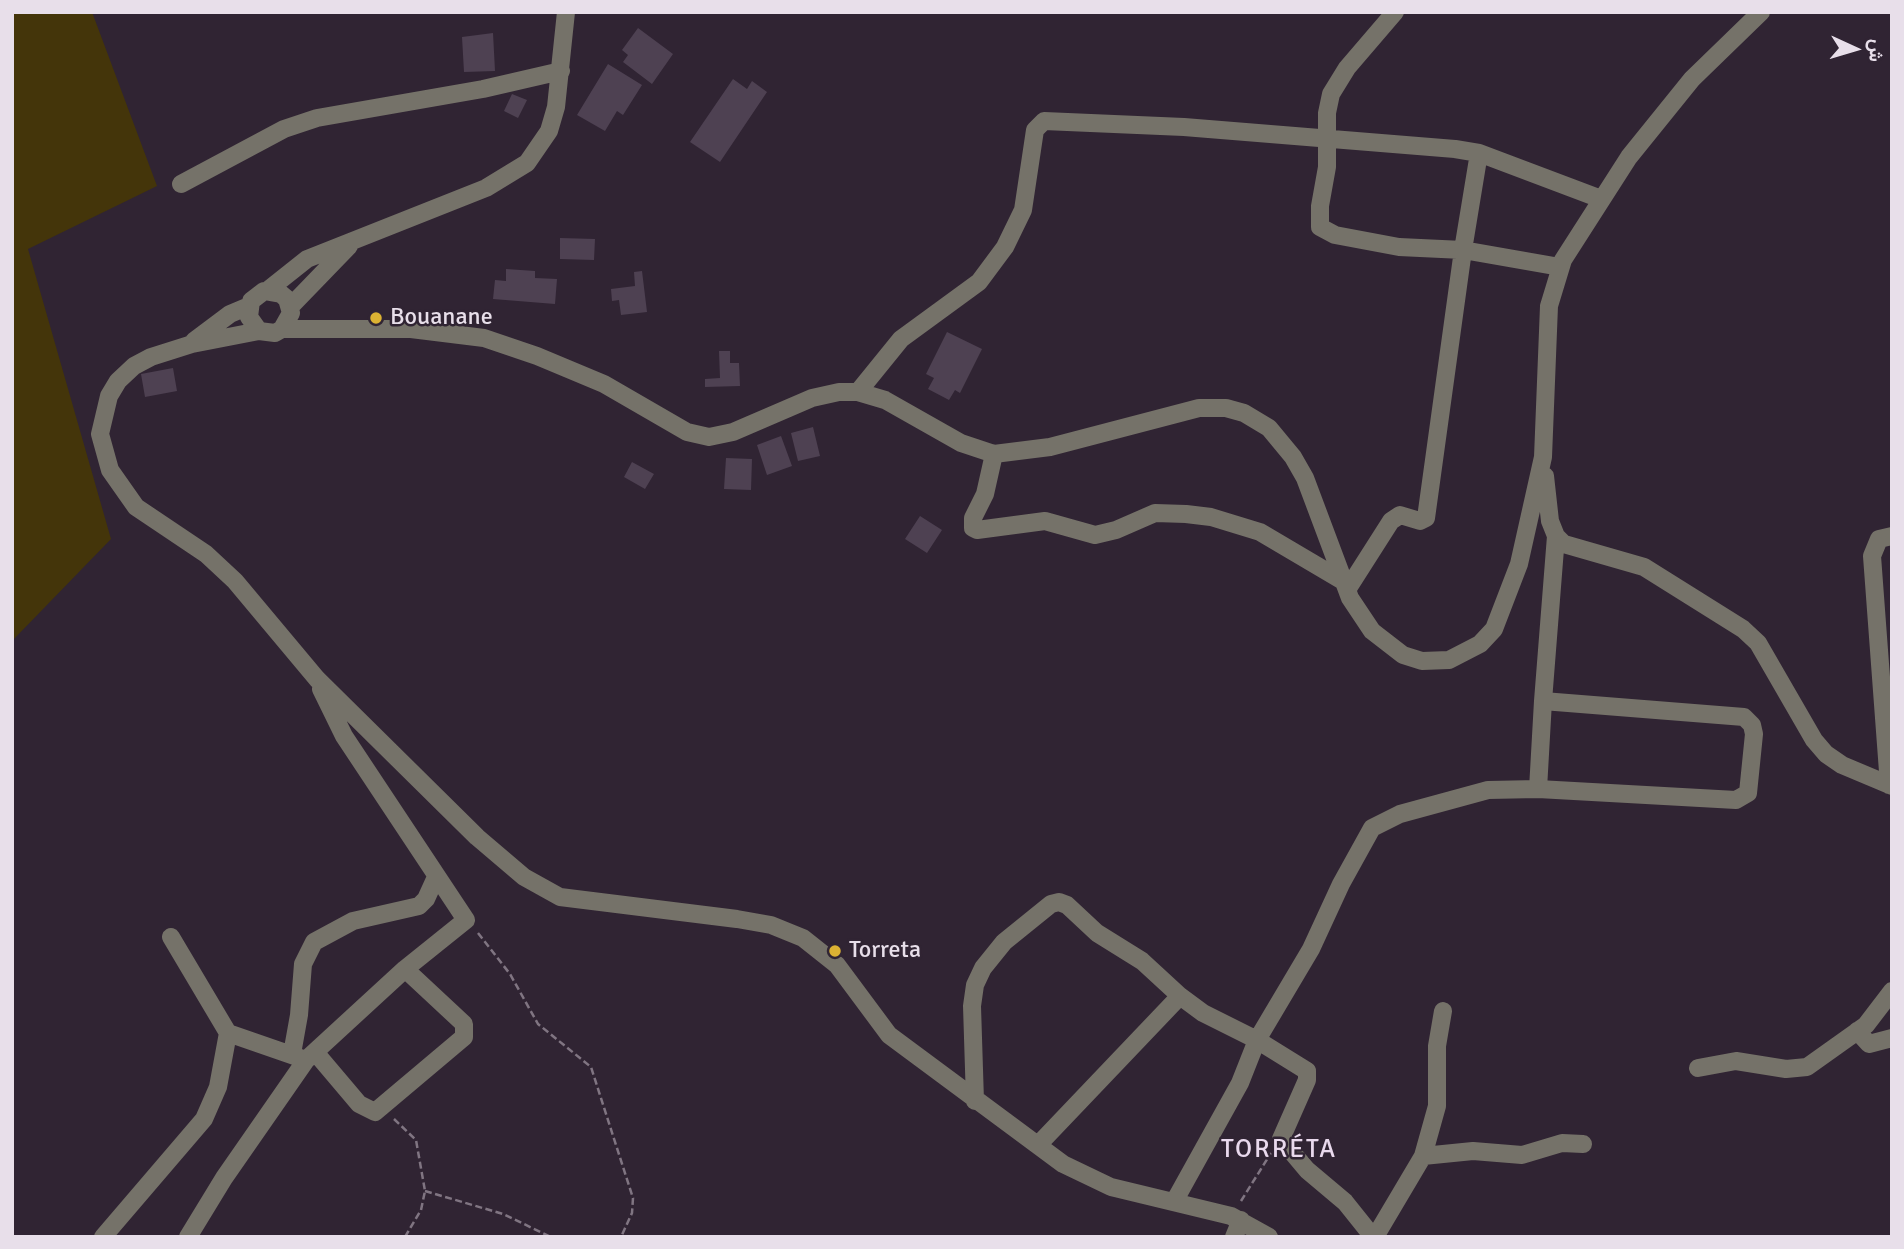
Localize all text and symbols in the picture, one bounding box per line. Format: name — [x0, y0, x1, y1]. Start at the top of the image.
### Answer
north arrow — [1820, 14, 1890, 84]
text: ش — [1863, 38, 1889, 63]
place label: Bouanane — [390, 304, 493, 332]
marker: Bouanane — [368, 310, 384, 326]
place label: Torreta — [849, 937, 921, 965]
marker: Torreta — [827, 943, 843, 959]
district label: TORRÉTA — [1222, 1134, 1336, 1166]

